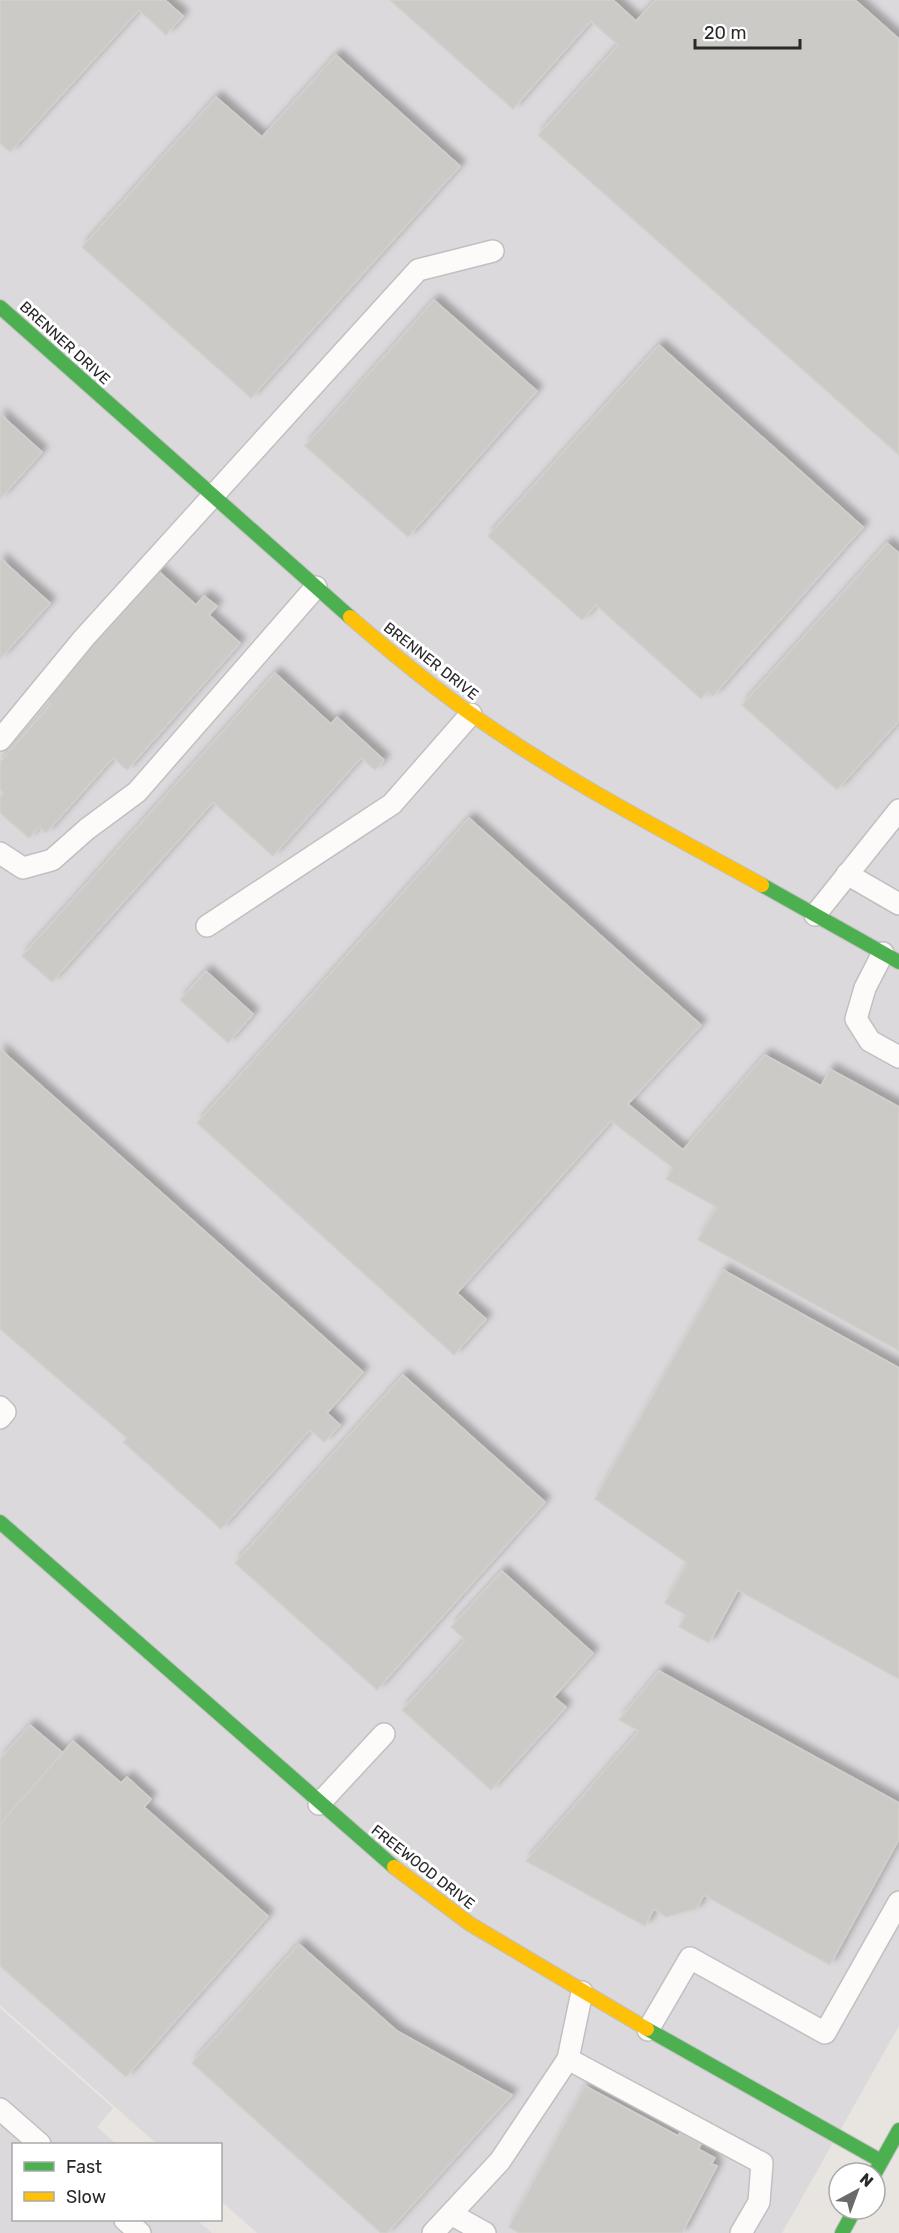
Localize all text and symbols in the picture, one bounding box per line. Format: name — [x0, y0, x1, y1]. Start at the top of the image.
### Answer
scale bar — [695, 12, 800, 50]
text: 20 m — [704, 22, 746, 44]
street label: BRENNER DRIVE — [16, 298, 114, 388]
street label: BRENNER DRIVE — [380, 618, 482, 704]
street label: FREEWOOD DRIVE — [368, 1821, 478, 1913]
legend — [12, 2143, 222, 2221]
text: Fast — [66, 2156, 102, 2178]
north arrow — [827, 2161, 887, 2221]
text: N — [856, 2169, 877, 2191]
text: Slow — [66, 2186, 106, 2208]

